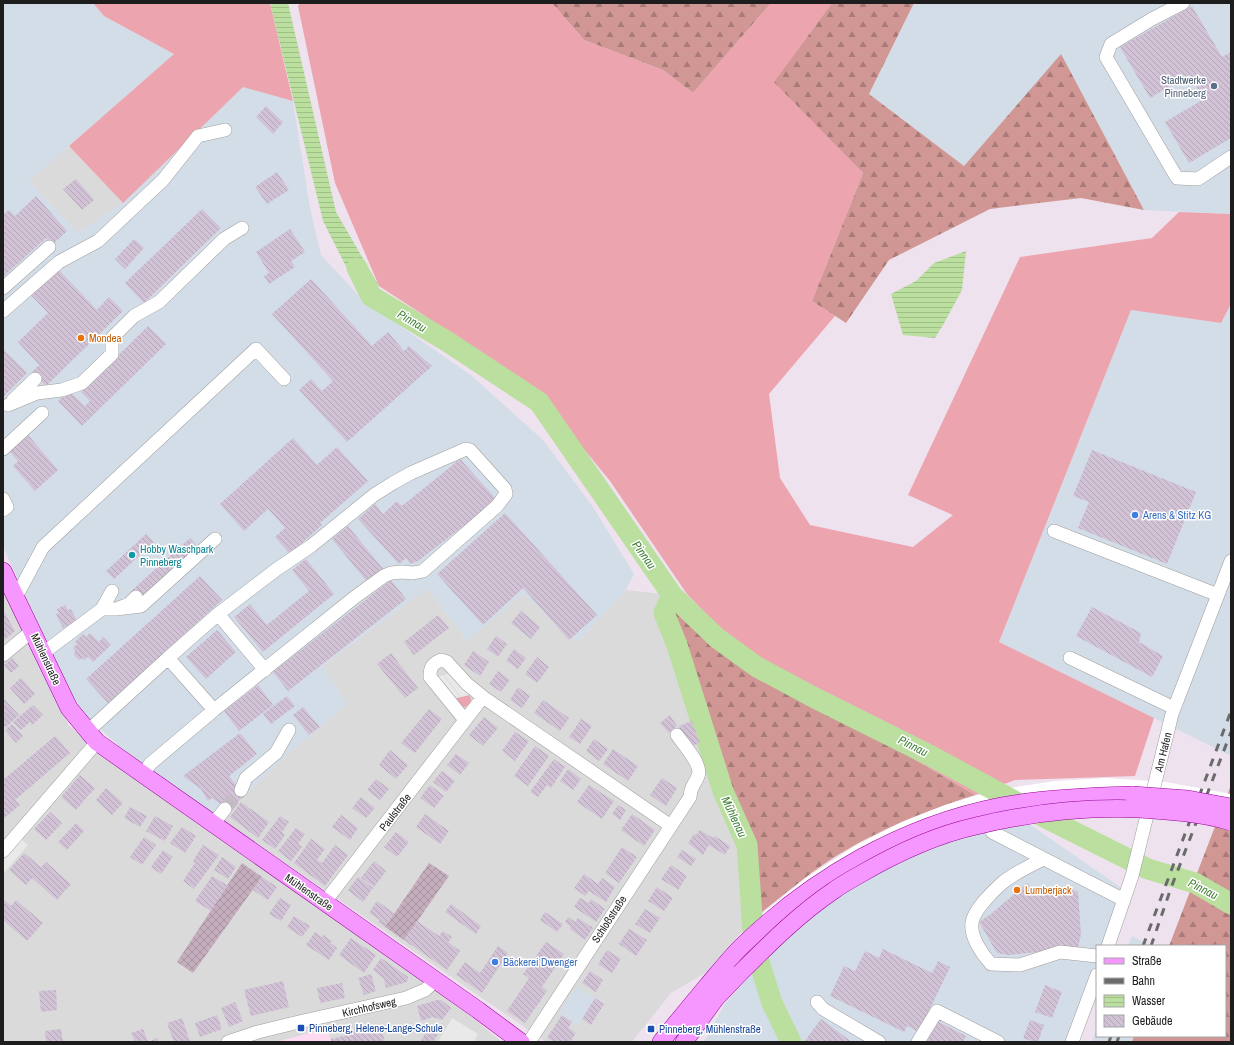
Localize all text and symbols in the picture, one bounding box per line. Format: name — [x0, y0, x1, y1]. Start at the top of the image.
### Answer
place label: Stadtwerke Pinneberg — [1161, 73, 1206, 100]
marker: Stadtwerke Pinneberg — [1209, 81, 1219, 91]
water label: Pinnau — [395, 306, 430, 336]
place label: Mondea — [89, 331, 122, 345]
marker: Mondea — [76, 333, 86, 343]
place label: Arens & Stitz KG — [1142, 508, 1211, 522]
marker: Arens & Stitz KG — [1130, 510, 1140, 520]
water label: Pinnau — [628, 538, 660, 573]
place label: Hobby Waschpark Pinneberg — [140, 542, 214, 569]
marker: Hobby Waschpark Pinneberg — [127, 550, 137, 560]
street label: Mühlenstraße — [28, 631, 64, 687]
street label: Am Hafen — [1151, 731, 1175, 774]
water label: Pinnau — [895, 732, 931, 760]
street label: Paulstraße — [376, 791, 414, 833]
water label: Mühlenau — [718, 794, 751, 840]
street label: Mühlenstraße — [282, 870, 336, 914]
water label: Pinnau — [1185, 875, 1221, 903]
place label: Lumberjack — [1025, 883, 1072, 897]
marker: Lumberjack — [1012, 885, 1022, 895]
street label: Schloßstraße — [589, 893, 629, 945]
legend — [1096, 945, 1226, 1037]
text: Straße — [1132, 953, 1162, 969]
place label: Bäckerei Dwenger — [503, 955, 577, 969]
marker: Bäckerei Dwenger — [490, 957, 500, 967]
text: Bahn — [1132, 973, 1155, 989]
text: Wasser — [1132, 993, 1166, 1009]
street label: Kirchhofsweg — [341, 994, 397, 1020]
text: Gebäude — [1132, 1013, 1173, 1029]
place label: Pinneberg, Helene-Lange-Schule — [309, 1021, 443, 1035]
place label: Pinneberg, Mühlenstraße — [659, 1022, 761, 1036]
marker: Pinneberg, Helene-Lange-Schule — [296, 1023, 306, 1033]
marker: Pinneberg, Mühlenstraße — [646, 1024, 656, 1034]

